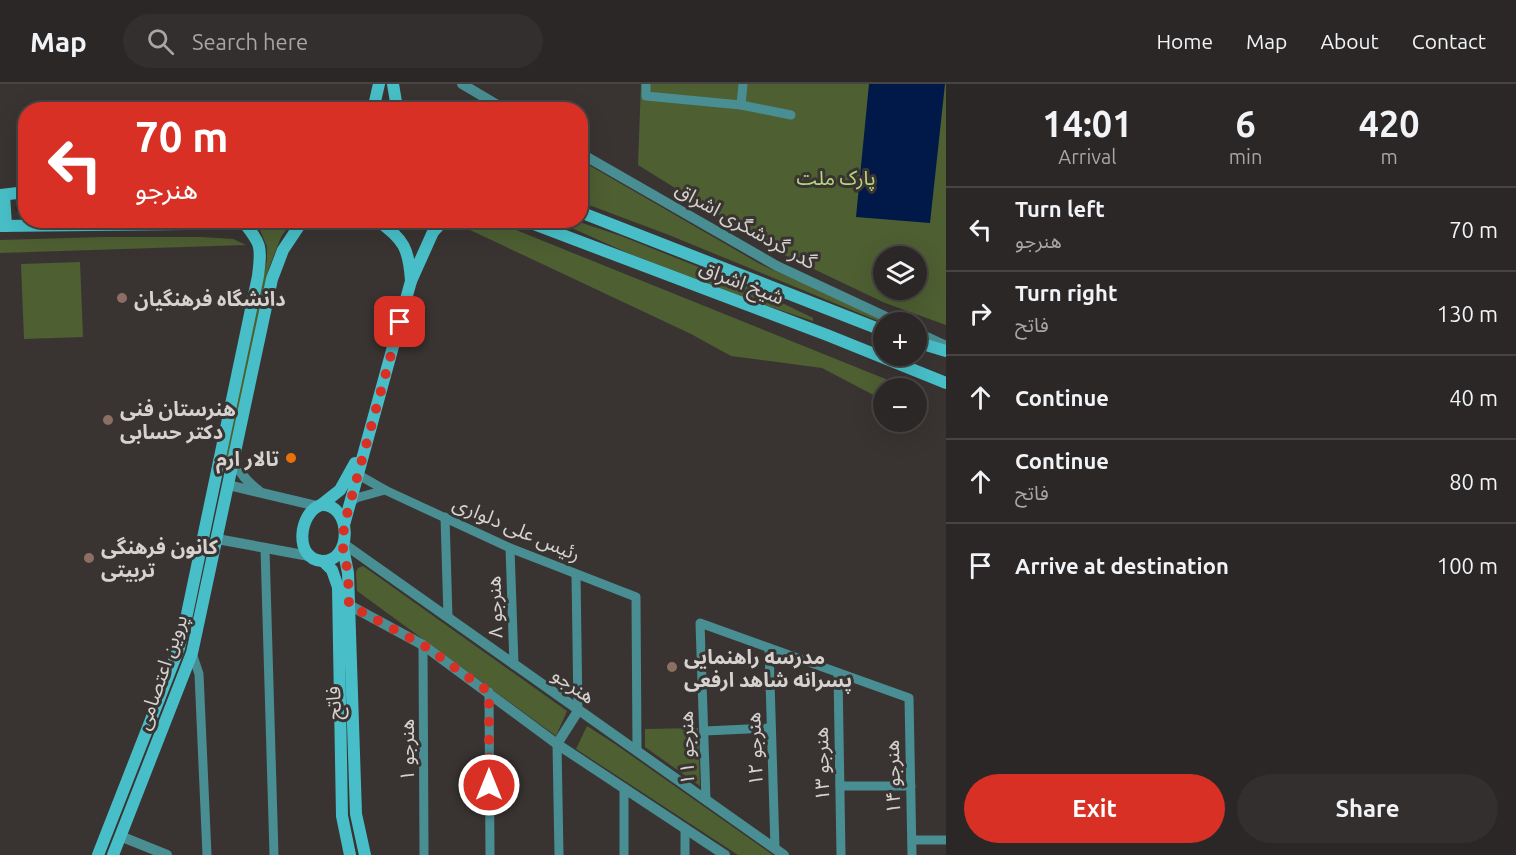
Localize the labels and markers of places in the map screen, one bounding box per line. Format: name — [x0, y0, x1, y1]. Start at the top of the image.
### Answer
place label: دانشگاه فرهنگیان — [134, 287, 286, 311]
marker: دانشگاه فرهنگیان — [115, 291, 129, 305]
pin — [374, 296, 425, 347]
place label: هنرستان فنی دکتر حسابی — [120, 397, 236, 444]
marker: هنرستان فنی دکتر حسابی — [101, 413, 115, 427]
place label: تالار ارم — [216, 447, 279, 474]
marker: تالار ارم — [284, 451, 298, 465]
place label: کانون فرهنگی تربیتی — [101, 535, 219, 582]
marker: کانون فرهنگی تربیتی — [82, 551, 96, 565]
place label: مدرسه راهنمایی پسرانه شاهد ارفعی — [684, 645, 852, 693]
marker: مدرسه راهنمایی پسرانه شاهد ارفعی — [665, 660, 679, 674]

